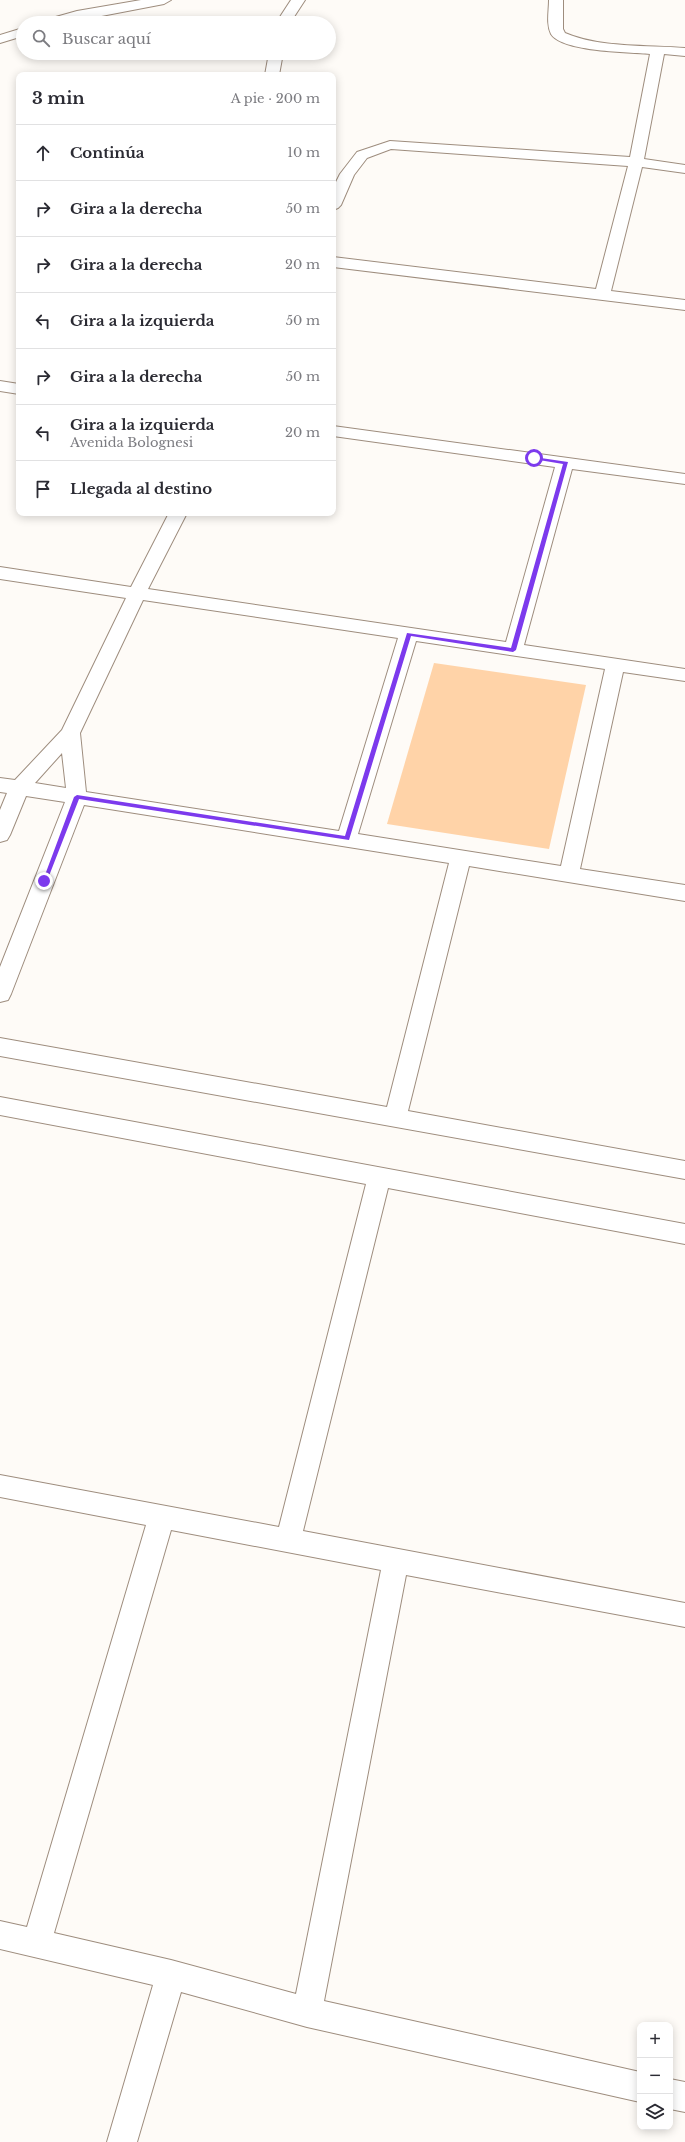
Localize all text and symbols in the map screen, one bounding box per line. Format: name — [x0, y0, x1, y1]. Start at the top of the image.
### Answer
search box — [16, 16, 336, 60]
icon: search — [30, 27, 52, 49]
text: Buscar aquí — [62, 29, 151, 48]
text: 3 min — [32, 88, 85, 109]
text: A pie · 200 m — [231, 90, 320, 107]
icon: ahead — [32, 142, 54, 164]
text: Continúa — [70, 143, 144, 162]
text: 10 m — [287, 144, 320, 161]
icon: right — [32, 198, 54, 220]
text: Gira a la derecha — [70, 199, 202, 218]
text: 50 m — [286, 200, 320, 217]
icon: right — [32, 254, 54, 276]
text: Gira a la derecha — [70, 255, 202, 274]
text: 20 m — [285, 256, 320, 273]
icon: left — [32, 310, 54, 332]
text: Gira a la izquierda — [70, 311, 214, 330]
text: 50 m — [286, 312, 320, 329]
icon: right — [32, 366, 54, 388]
text: Gira a la derecha — [70, 367, 202, 386]
text: 50 m — [286, 368, 320, 385]
text: Gira a la izquierda — [70, 415, 214, 434]
icon: left — [32, 422, 54, 444]
text: 20 m — [285, 424, 320, 441]
text: Avenida Bolognesi — [70, 434, 193, 451]
route start — [525, 449, 543, 467]
icon: arrive — [32, 478, 54, 500]
text: Llegada al destino — [70, 479, 212, 498]
route end — [35, 872, 53, 890]
map controls — [637, 2022, 673, 2130]
button: + — [637, 2022, 673, 2058]
button: − — [637, 2058, 673, 2094]
button: layers — [637, 2094, 673, 2130]

